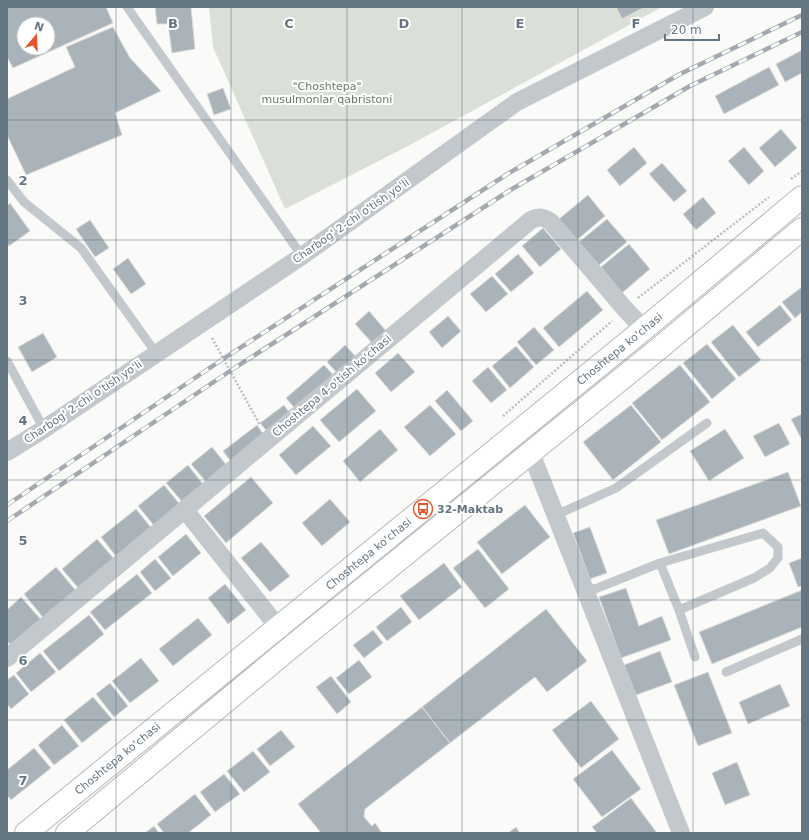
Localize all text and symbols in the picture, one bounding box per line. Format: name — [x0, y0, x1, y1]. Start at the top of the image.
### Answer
north arrow — [16, 16, 56, 56]
text: B — [168, 16, 178, 31]
text: C — [284, 16, 294, 31]
text: D — [399, 16, 410, 31]
text: E — [516, 16, 524, 31]
text: F — [632, 16, 640, 31]
scale bar — [665, 16, 719, 42]
text: N — [33, 19, 46, 35]
text: 20 m — [671, 23, 702, 37]
park label: "Choshtepa" musulmonlar qabristoni — [262, 80, 392, 106]
text: 2 — [18, 173, 28, 188]
street label: Charbog' 2-chi o'tish yo'li — [290, 176, 412, 266]
text: 3 — [18, 293, 28, 308]
street label: Choshtepa ko'chasi — [574, 310, 665, 388]
street label: Choshtepa 4-o'tish ko'chasi — [270, 332, 394, 440]
street label: Charbog' 2-chi o'tish yo'li — [22, 358, 144, 446]
text: 4 — [18, 413, 28, 428]
bus stop icon: 32-Maktab — [412, 498, 434, 520]
place label: 32-Maktab — [437, 503, 503, 516]
street label: Choshtepa ko'chasi — [323, 515, 414, 592]
text: 5 — [18, 533, 28, 548]
text: 6 — [18, 653, 28, 668]
street label: Choshtepa ko'chasi — [72, 720, 163, 797]
text: 7 — [18, 773, 28, 788]

